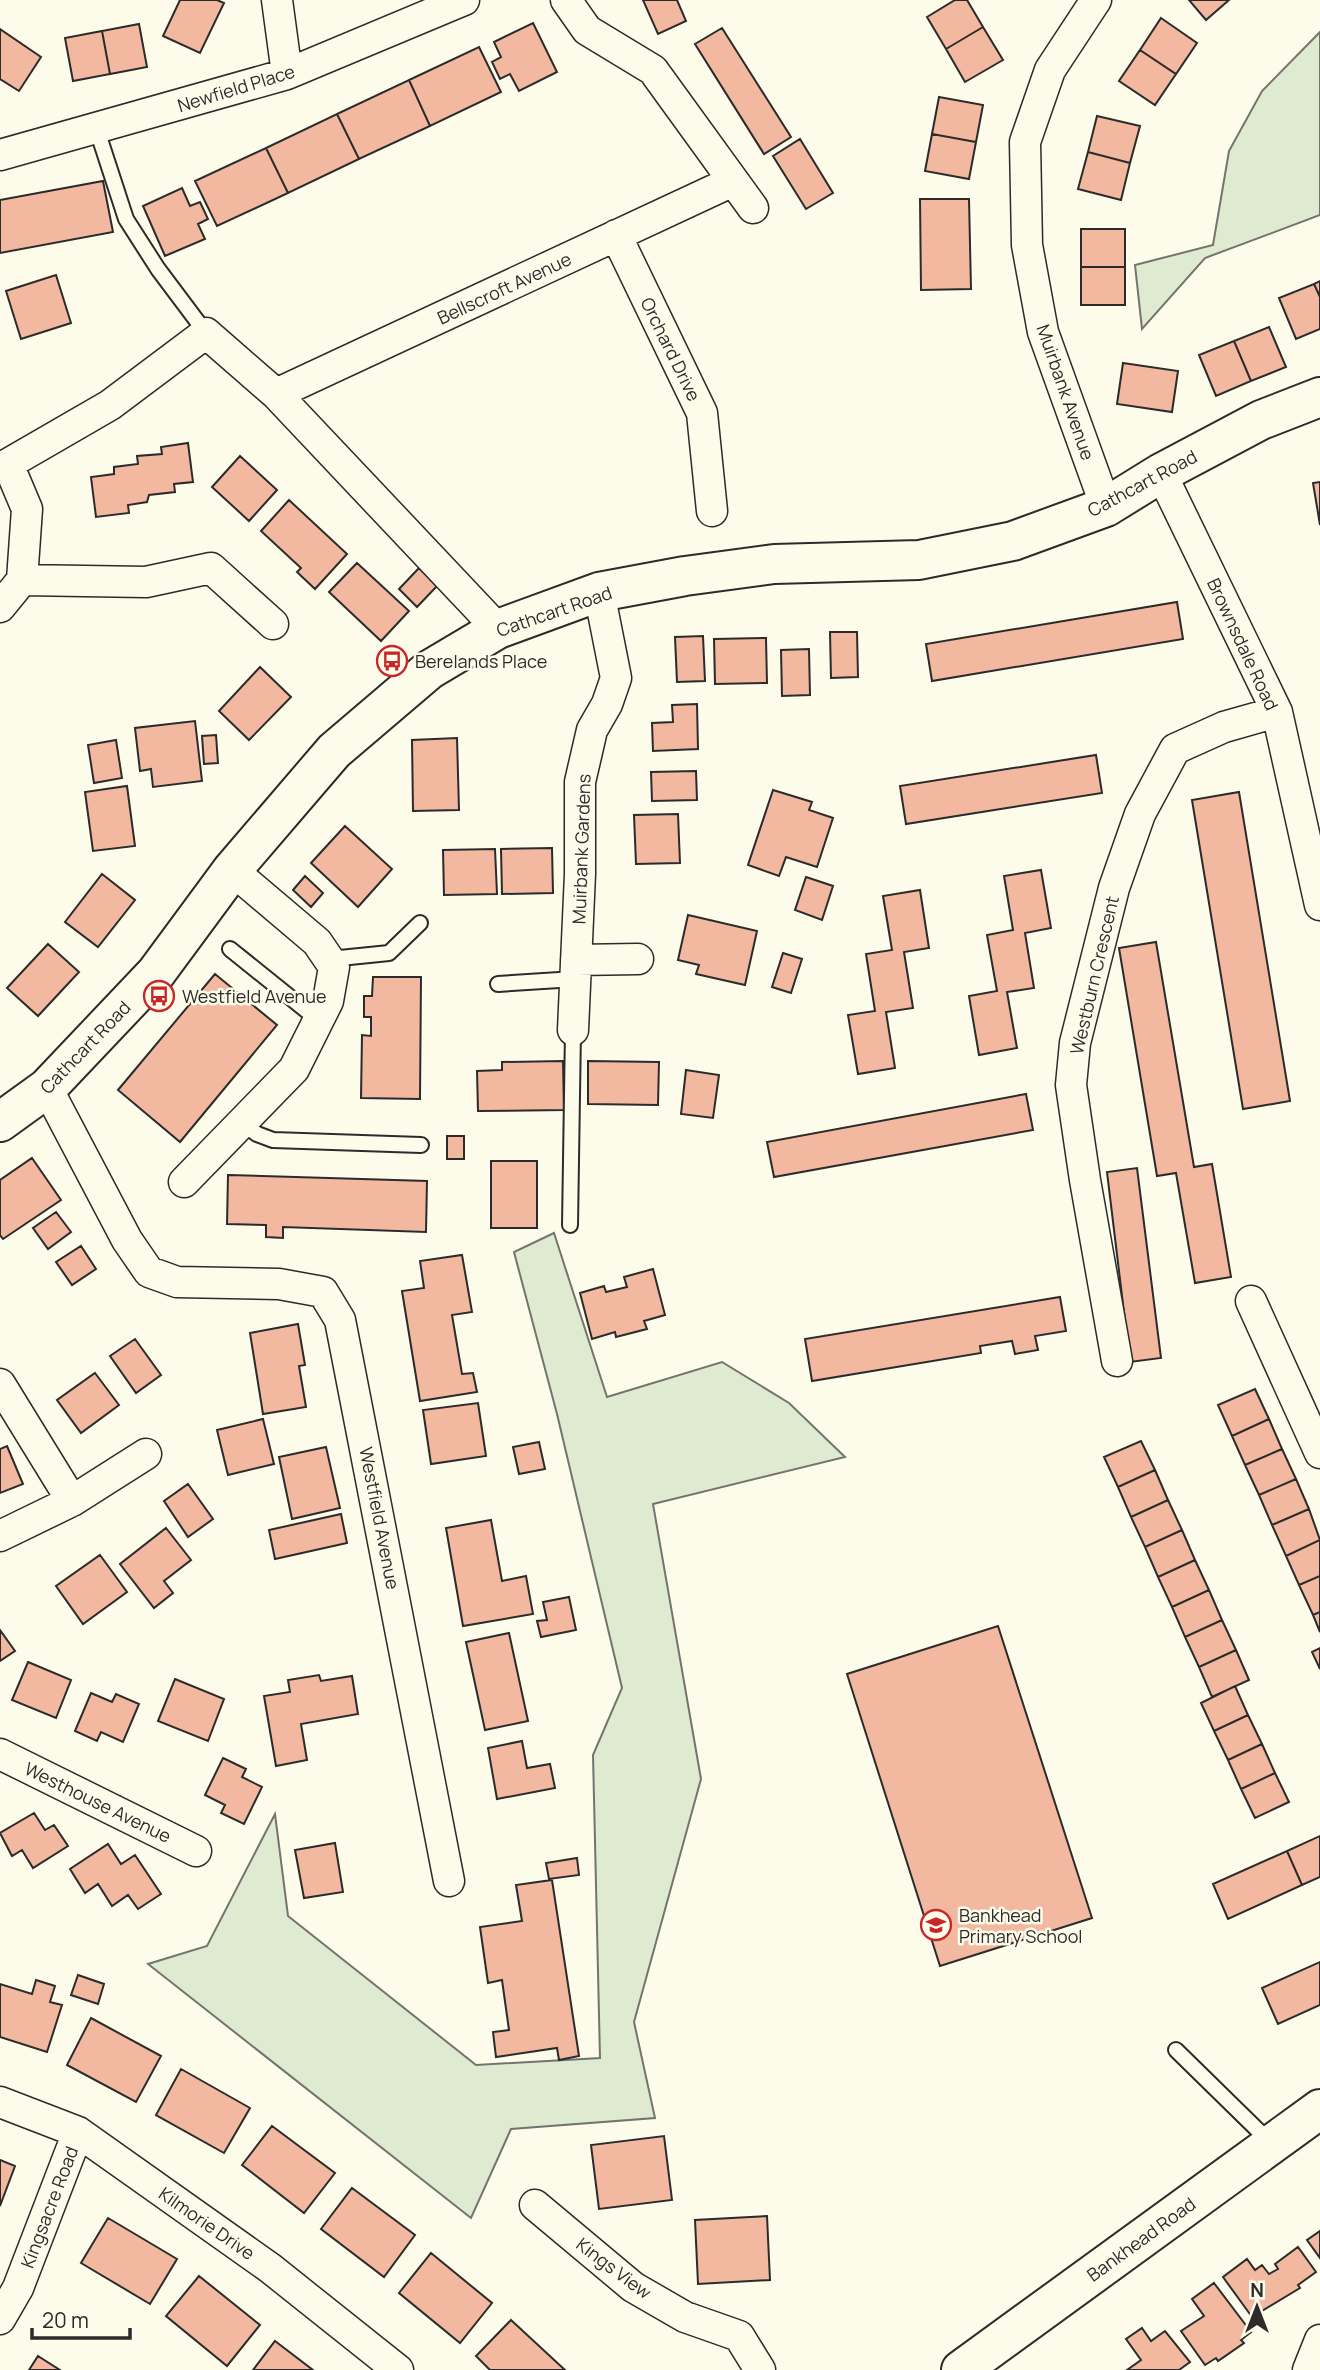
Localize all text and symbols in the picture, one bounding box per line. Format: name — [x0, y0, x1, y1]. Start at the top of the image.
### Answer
street label: Newfield Place — [174, 59, 298, 117]
street label: Bellscroft Avenue — [433, 246, 575, 330]
street label: Orchard Drive — [636, 293, 706, 405]
street label: Muirbank Avenue — [1032, 321, 1100, 463]
street label: Cathcart Road — [1083, 444, 1201, 522]
street label: Brownsdale Road — [1202, 574, 1284, 714]
street label: Cathcart Road — [493, 580, 615, 642]
bus stop icon: Berelands Place — [375, 644, 409, 678]
place label: Berelands Place — [415, 649, 547, 673]
street label: Muirbank Gardens — [566, 773, 596, 925]
street label: Westburn Crescent — [1064, 893, 1124, 1057]
bus stop icon: Westfield Avenue — [142, 979, 176, 1013]
place label: Westfield Avenue — [182, 984, 326, 1008]
street label: Cathcart Road — [34, 995, 136, 1099]
street label: Westfield Avenue — [354, 1445, 406, 1591]
street label: Westhouse Avenue — [21, 1756, 175, 1848]
place label: Bankhead Primary School — [959, 1903, 1083, 1948]
school or university icon: Bankhead Primary School — [919, 1908, 953, 1942]
street label: Kingsacre Road — [15, 2143, 83, 2271]
street label: Kilmorie Drive — [154, 2181, 260, 2265]
street label: Bankhead Road — [1082, 2191, 1200, 2287]
street label: Kings View — [572, 2232, 656, 2304]
north arrow — [1222, 2272, 1292, 2342]
text: N — [1250, 2277, 1264, 2303]
scale bar — [32, 2296, 130, 2340]
text: 20 m — [42, 2306, 89, 2334]

